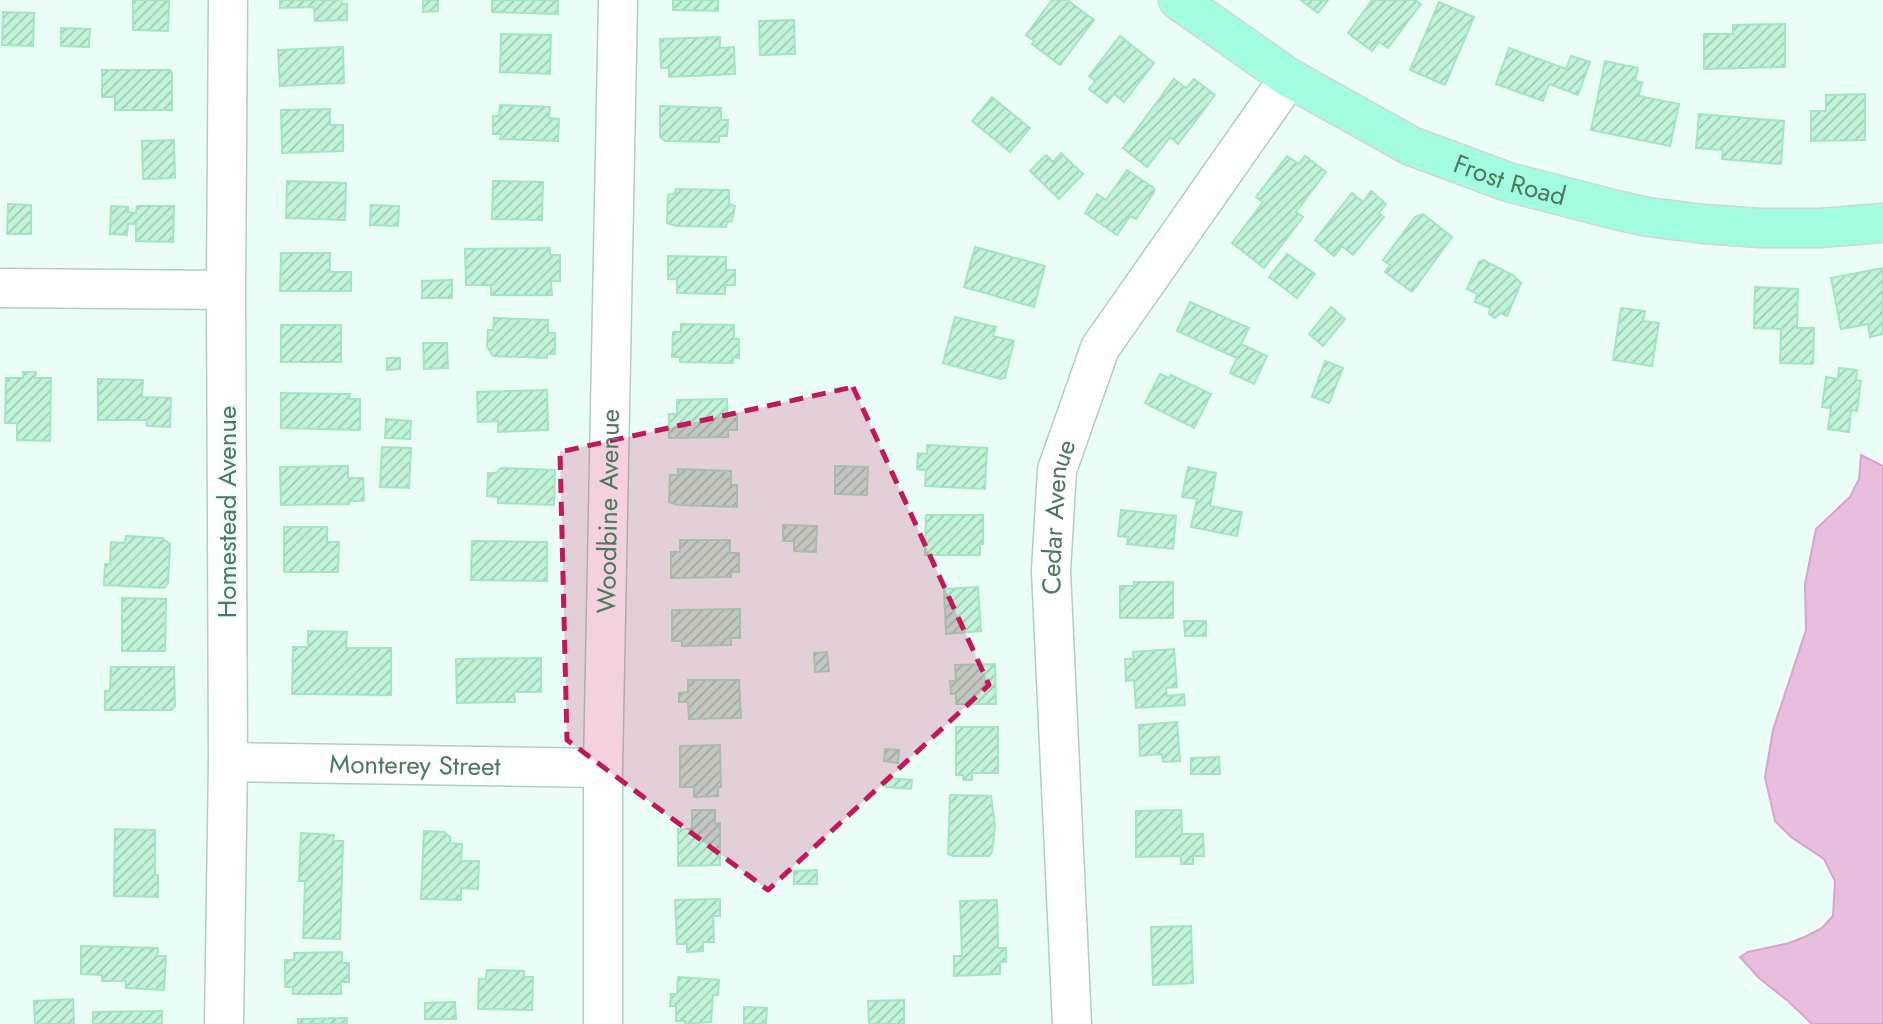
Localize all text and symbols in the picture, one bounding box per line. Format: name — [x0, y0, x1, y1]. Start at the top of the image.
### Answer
street label: Frost Road — [1448, 144, 1570, 215]
street label: Homestead Avenue — [208, 406, 246, 618]
street label: Woodbine Avenue — [587, 409, 629, 614]
street label: Cedar Avenue — [1032, 434, 1085, 595]
street label: Monterey Street — [329, 745, 502, 785]

